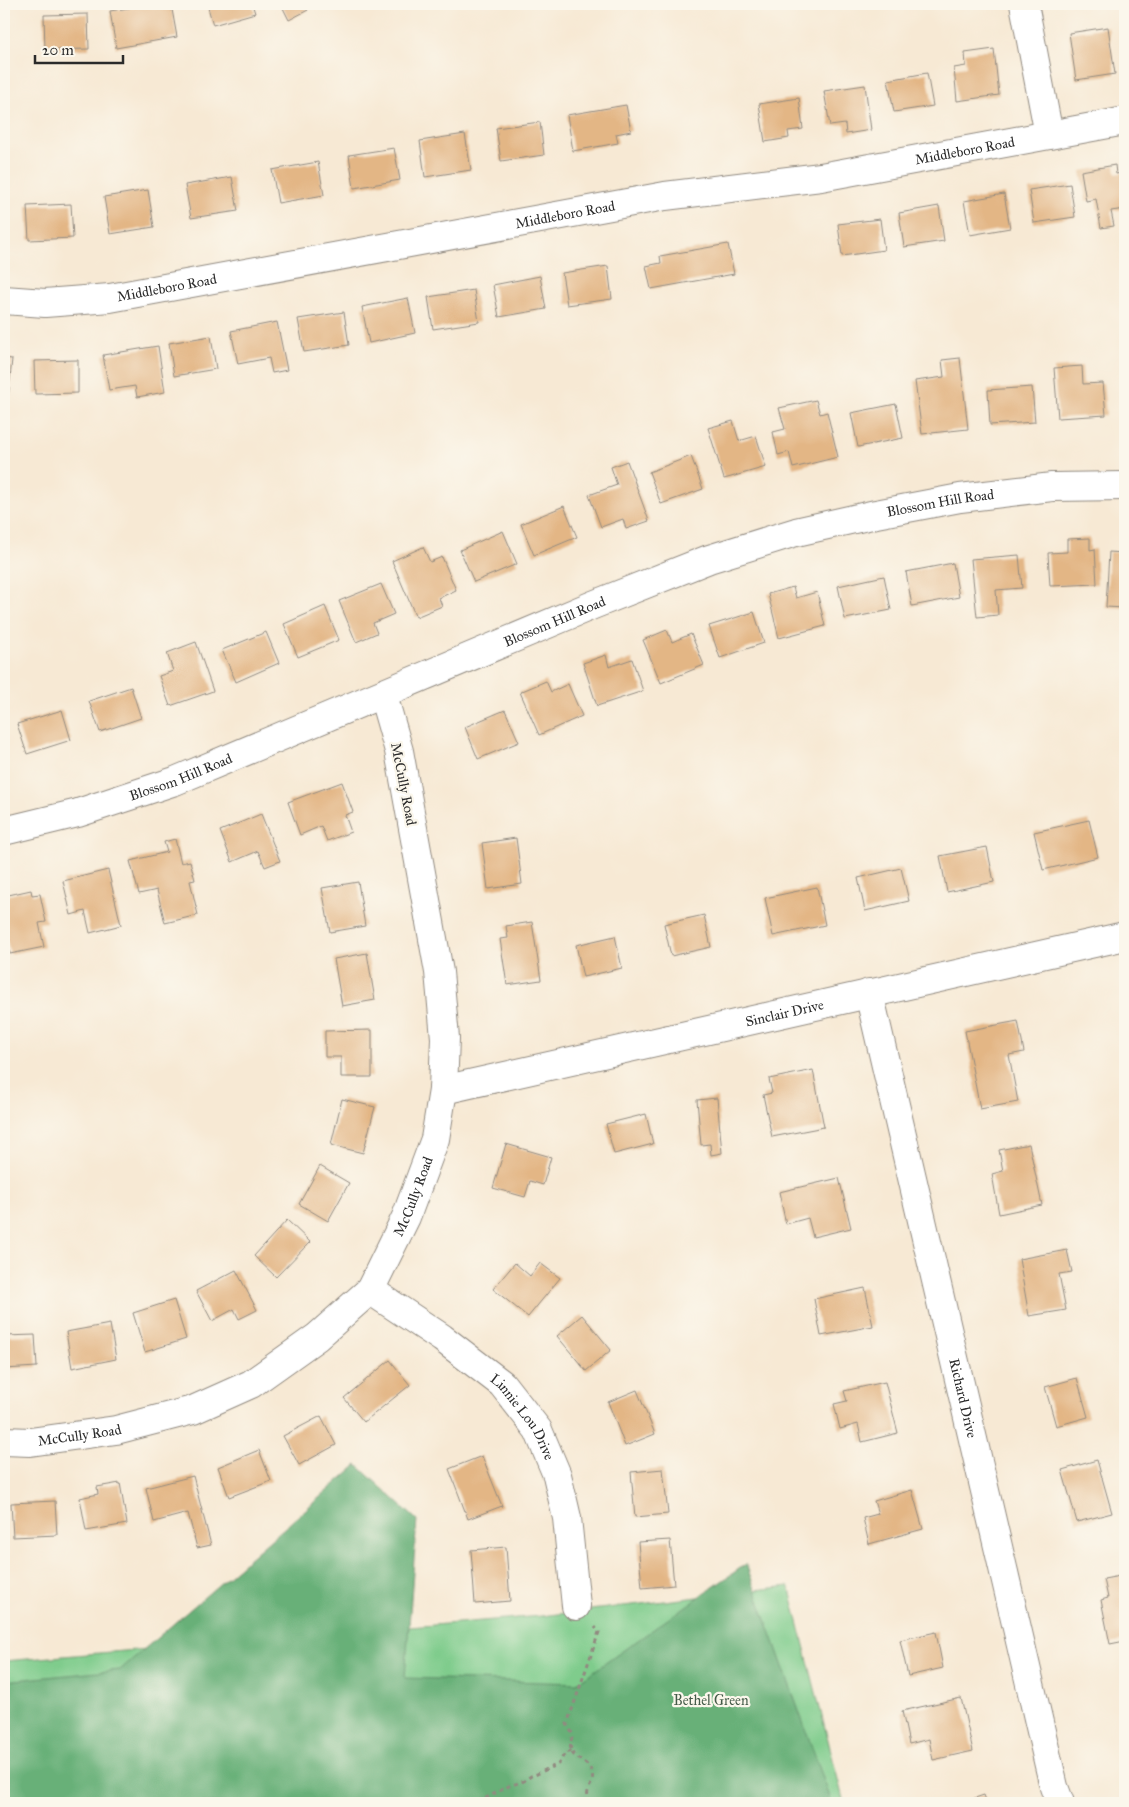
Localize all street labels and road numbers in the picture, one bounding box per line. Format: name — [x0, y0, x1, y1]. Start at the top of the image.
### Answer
street label: Middleboro Road — [914, 133, 1016, 169]
street label: Middleboro Road — [514, 197, 616, 232]
street label: Middleboro Road — [116, 271, 218, 306]
street label: Blossom Hill Road — [885, 486, 995, 521]
street label: Blossom Hill Road — [501, 593, 608, 651]
street label: McCully Road — [387, 741, 420, 827]
street label: Blossom Hill Road — [127, 750, 235, 804]
street label: Sinclair Drive — [744, 996, 825, 1030]
street label: McCully Road — [390, 1154, 437, 1239]
street label: Richard Drive — [945, 1357, 980, 1440]
street label: Linnie Lou Drive — [487, 1370, 558, 1463]
street label: McCully Road — [37, 1421, 123, 1450]

